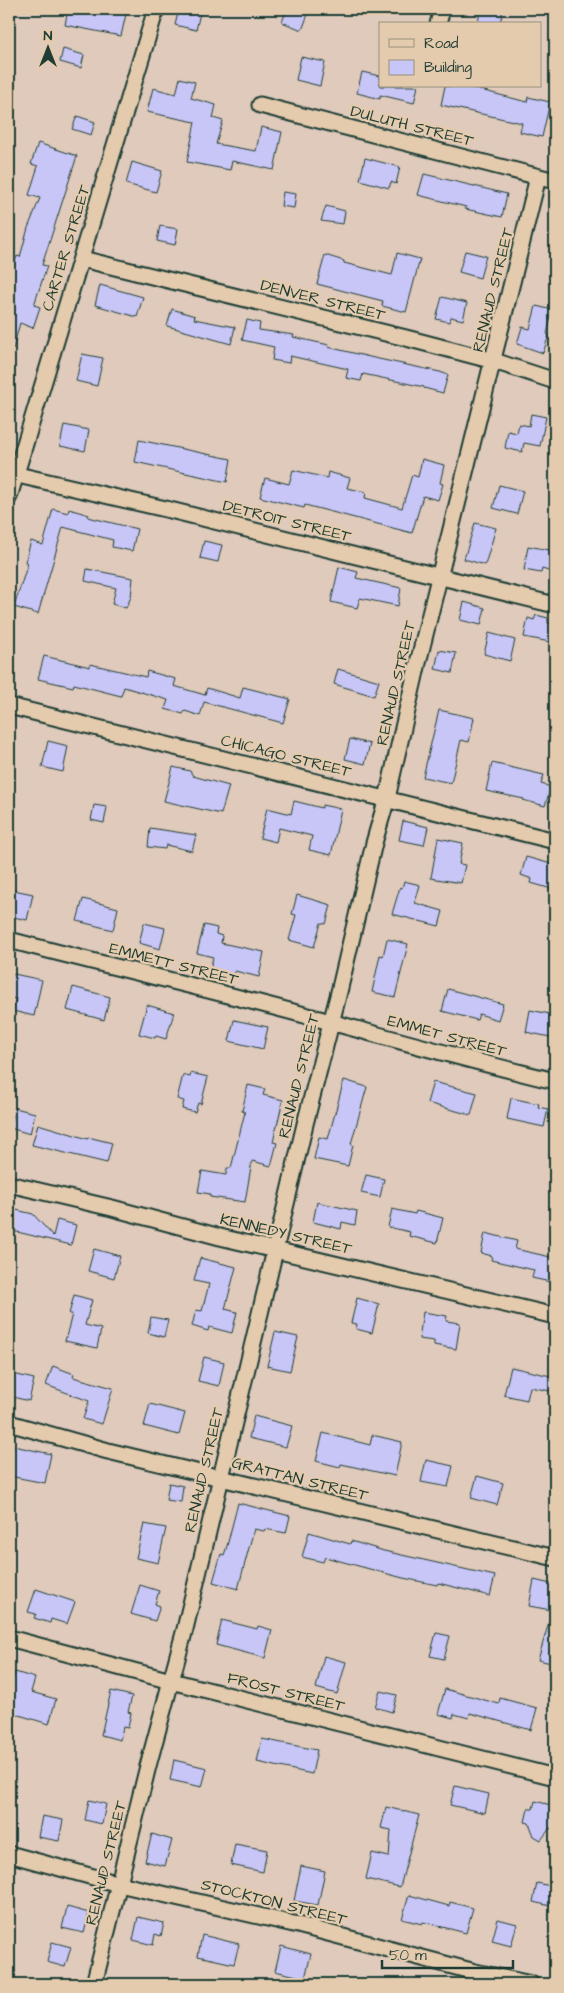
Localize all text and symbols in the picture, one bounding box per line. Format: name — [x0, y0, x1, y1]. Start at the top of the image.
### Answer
north arrow — [22, 22, 72, 72]
legend — [379, 22, 542, 88]
text: N — [44, 26, 53, 46]
text: Road — [424, 33, 459, 54]
text: Building — [424, 57, 472, 79]
street label: DULUTH STREET — [348, 100, 476, 152]
street label: CARTER STREET — [36, 182, 96, 314]
street label: RENAUD STREET — [467, 225, 519, 355]
street label: DENVER STREET — [258, 274, 388, 326]
street label: DETROIT STREET — [221, 494, 353, 548]
street label: RENAUD STREET — [371, 618, 421, 748]
street label: CHICAGO STREET — [218, 729, 354, 783]
street label: EMMETT STREET — [107, 937, 241, 991]
street label: EMMET STREET — [385, 1010, 509, 1062]
street label: RENAUD STREET — [273, 1011, 325, 1141]
street label: KENNEDY STREET — [218, 1208, 354, 1260]
street label: RENAUD STREET — [179, 1405, 229, 1535]
street label: GRATTAN STREET — [229, 1451, 371, 1507]
street label: FROST STREET — [225, 1667, 347, 1717]
street label: RENAUD STREET — [80, 1798, 132, 1928]
street label: STOCKTON STREET — [199, 1873, 349, 1931]
scale bar — [382, 1938, 513, 1970]
text: 50 m — [389, 1945, 427, 1966]

